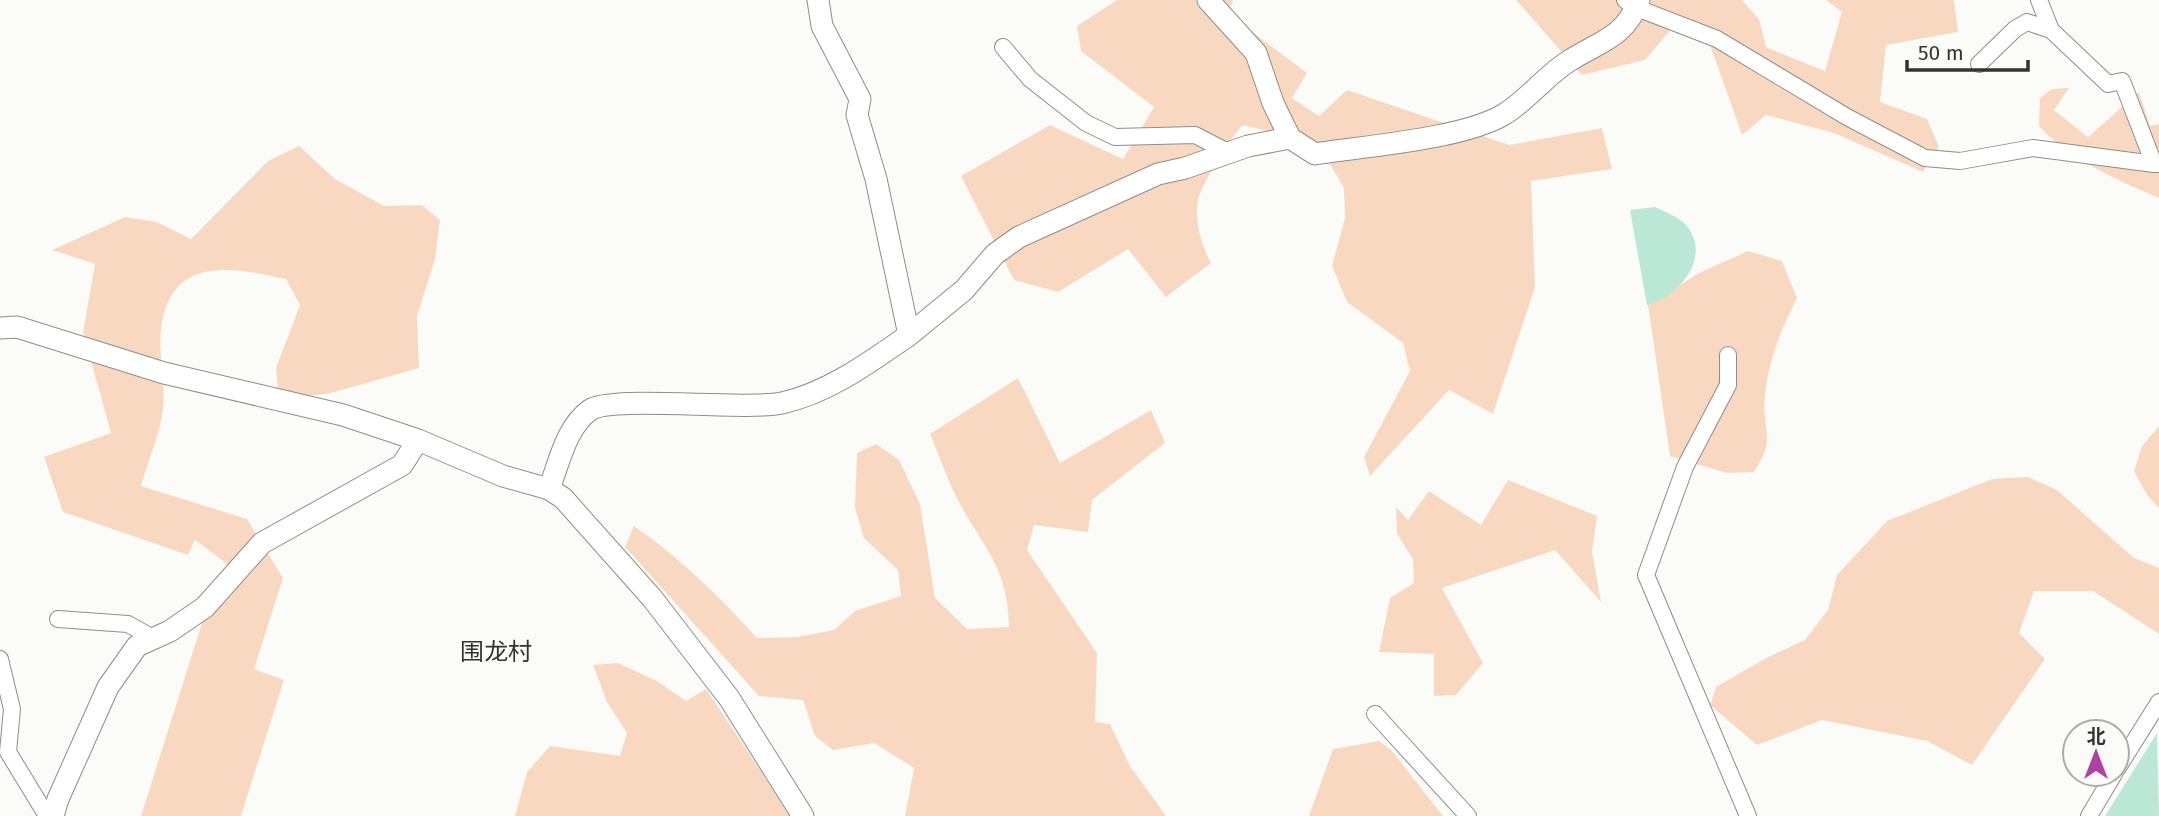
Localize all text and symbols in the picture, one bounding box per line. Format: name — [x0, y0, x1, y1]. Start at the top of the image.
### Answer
scale bar — [1907, 28, 2028, 72]
text: 50 m — [1918, 40, 1964, 66]
district label: 围龙村 — [460, 638, 532, 666]
north arrow — [2061, 718, 2131, 788]
text: 北 — [2086, 725, 2106, 748]

